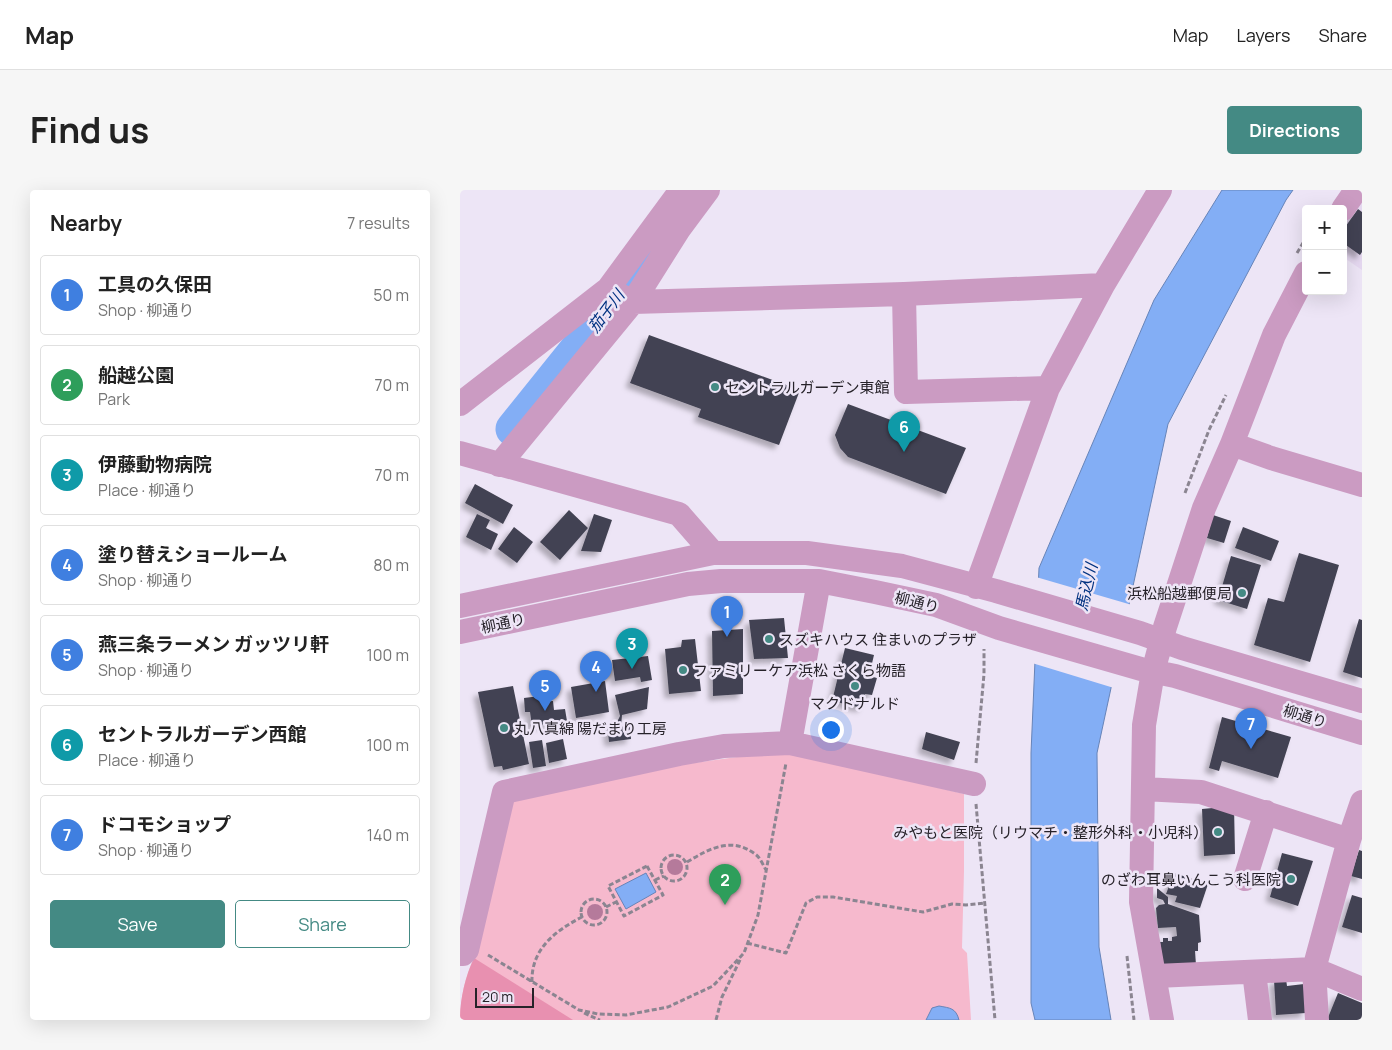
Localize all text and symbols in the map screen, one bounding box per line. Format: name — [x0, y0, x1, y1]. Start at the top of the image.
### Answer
text: Map — [25, 18, 74, 51]
text: Map — [1173, 23, 1208, 47]
text: Layers — [1236, 23, 1290, 47]
text: Share — [1318, 23, 1367, 47]
text: Find us — [30, 106, 149, 154]
button: Directions — [1227, 106, 1362, 154]
map controls — [1302, 205, 1347, 295]
button: + — [1302, 205, 1347, 250]
text: Nearby — [50, 209, 122, 237]
text: 7 results — [347, 212, 410, 234]
button: − — [1302, 250, 1347, 295]
text: 工具の久保田 — [98, 271, 212, 297]
text: 1 — [63, 284, 71, 306]
text: 50 m — [373, 284, 409, 306]
water label: 茄子川 — [583, 284, 630, 337]
text: Shop · 柳通り — [98, 299, 194, 321]
text: 船越公園 — [98, 362, 174, 388]
text: 2 — [62, 374, 72, 396]
text: 70 m — [374, 374, 409, 396]
place label: セントラルガーデン東館 — [725, 377, 890, 398]
marker: セントラルガーデン東館 — [709, 381, 721, 393]
text: Park — [98, 388, 130, 410]
pin: 6 — [888, 411, 920, 452]
text: 伊藤動物病院 — [98, 451, 212, 477]
text: 3 — [62, 464, 72, 486]
text: 70 m — [374, 464, 409, 486]
text: Place · 柳通り — [98, 479, 196, 501]
text: 塗り替えショールーム — [98, 541, 287, 567]
text: 4 — [62, 554, 72, 576]
text: 80 m — [373, 554, 409, 576]
water label: 馬込川 — [1070, 559, 1103, 613]
text: Shop · 柳通り — [98, 569, 194, 591]
place label: 浜松船越郵便局 — [1127, 583, 1232, 604]
street label: 柳通り — [893, 586, 941, 618]
marker: 浜松船越郵便局 — [1236, 587, 1248, 599]
pin: 1 — [711, 596, 743, 637]
street label: 柳通り — [479, 608, 527, 638]
pin: 3 — [616, 628, 648, 669]
place label: スズキハウス 住まいのプラザ — [779, 629, 977, 650]
text: 燕三条ラーメン ガッツリ軒 — [98, 631, 329, 657]
marker: スズキハウス 住まいのプラザ — [763, 633, 775, 645]
text: 5 — [62, 644, 72, 666]
text: 100 m — [366, 644, 409, 666]
pin: 4 — [580, 651, 612, 692]
text: Shop · 柳通り — [98, 659, 194, 681]
place label: ファミリーケア浜松 さくら物語 — [693, 660, 906, 681]
marker: ファミリーケア浜松 さくら物語 — [677, 664, 689, 676]
pin: 5 — [529, 670, 561, 711]
marker: マクドナルド — [849, 680, 861, 692]
place label: マクドナルド — [810, 693, 900, 714]
street label: 柳通り — [1280, 699, 1330, 733]
pin: 7 — [1235, 708, 1267, 749]
your location — [818, 717, 844, 743]
place label: 丸八真綿 陽だまり工房 — [514, 718, 667, 739]
text: セントラルガーデン西館 — [98, 721, 306, 747]
marker: 丸八真綿 陽だまり工房 — [498, 722, 510, 734]
text: 6 — [62, 734, 72, 756]
text: 100 m — [366, 734, 409, 756]
text: Place · 柳通り — [98, 749, 196, 771]
text: ドコモショップ — [98, 811, 231, 837]
place label: みやもと医院（リウマチ・整形外科・小児科） — [893, 822, 1208, 843]
text: 7 — [63, 824, 71, 846]
text: 140 m — [367, 824, 409, 846]
marker: みやもと医院（リウマチ・整形外科・小児科） — [1212, 826, 1224, 838]
text: Shop · 柳通り — [98, 839, 194, 861]
pin: 2 — [709, 864, 741, 905]
place label: のざわ耳鼻いんこう科医院 — [1101, 869, 1281, 890]
marker: のざわ耳鼻いんこう科医院 — [1285, 873, 1297, 885]
button: Save — [50, 900, 225, 948]
button: Share — [235, 900, 410, 948]
scale bar — [475, 985, 534, 1008]
text: 20 m — [482, 987, 513, 1006]

